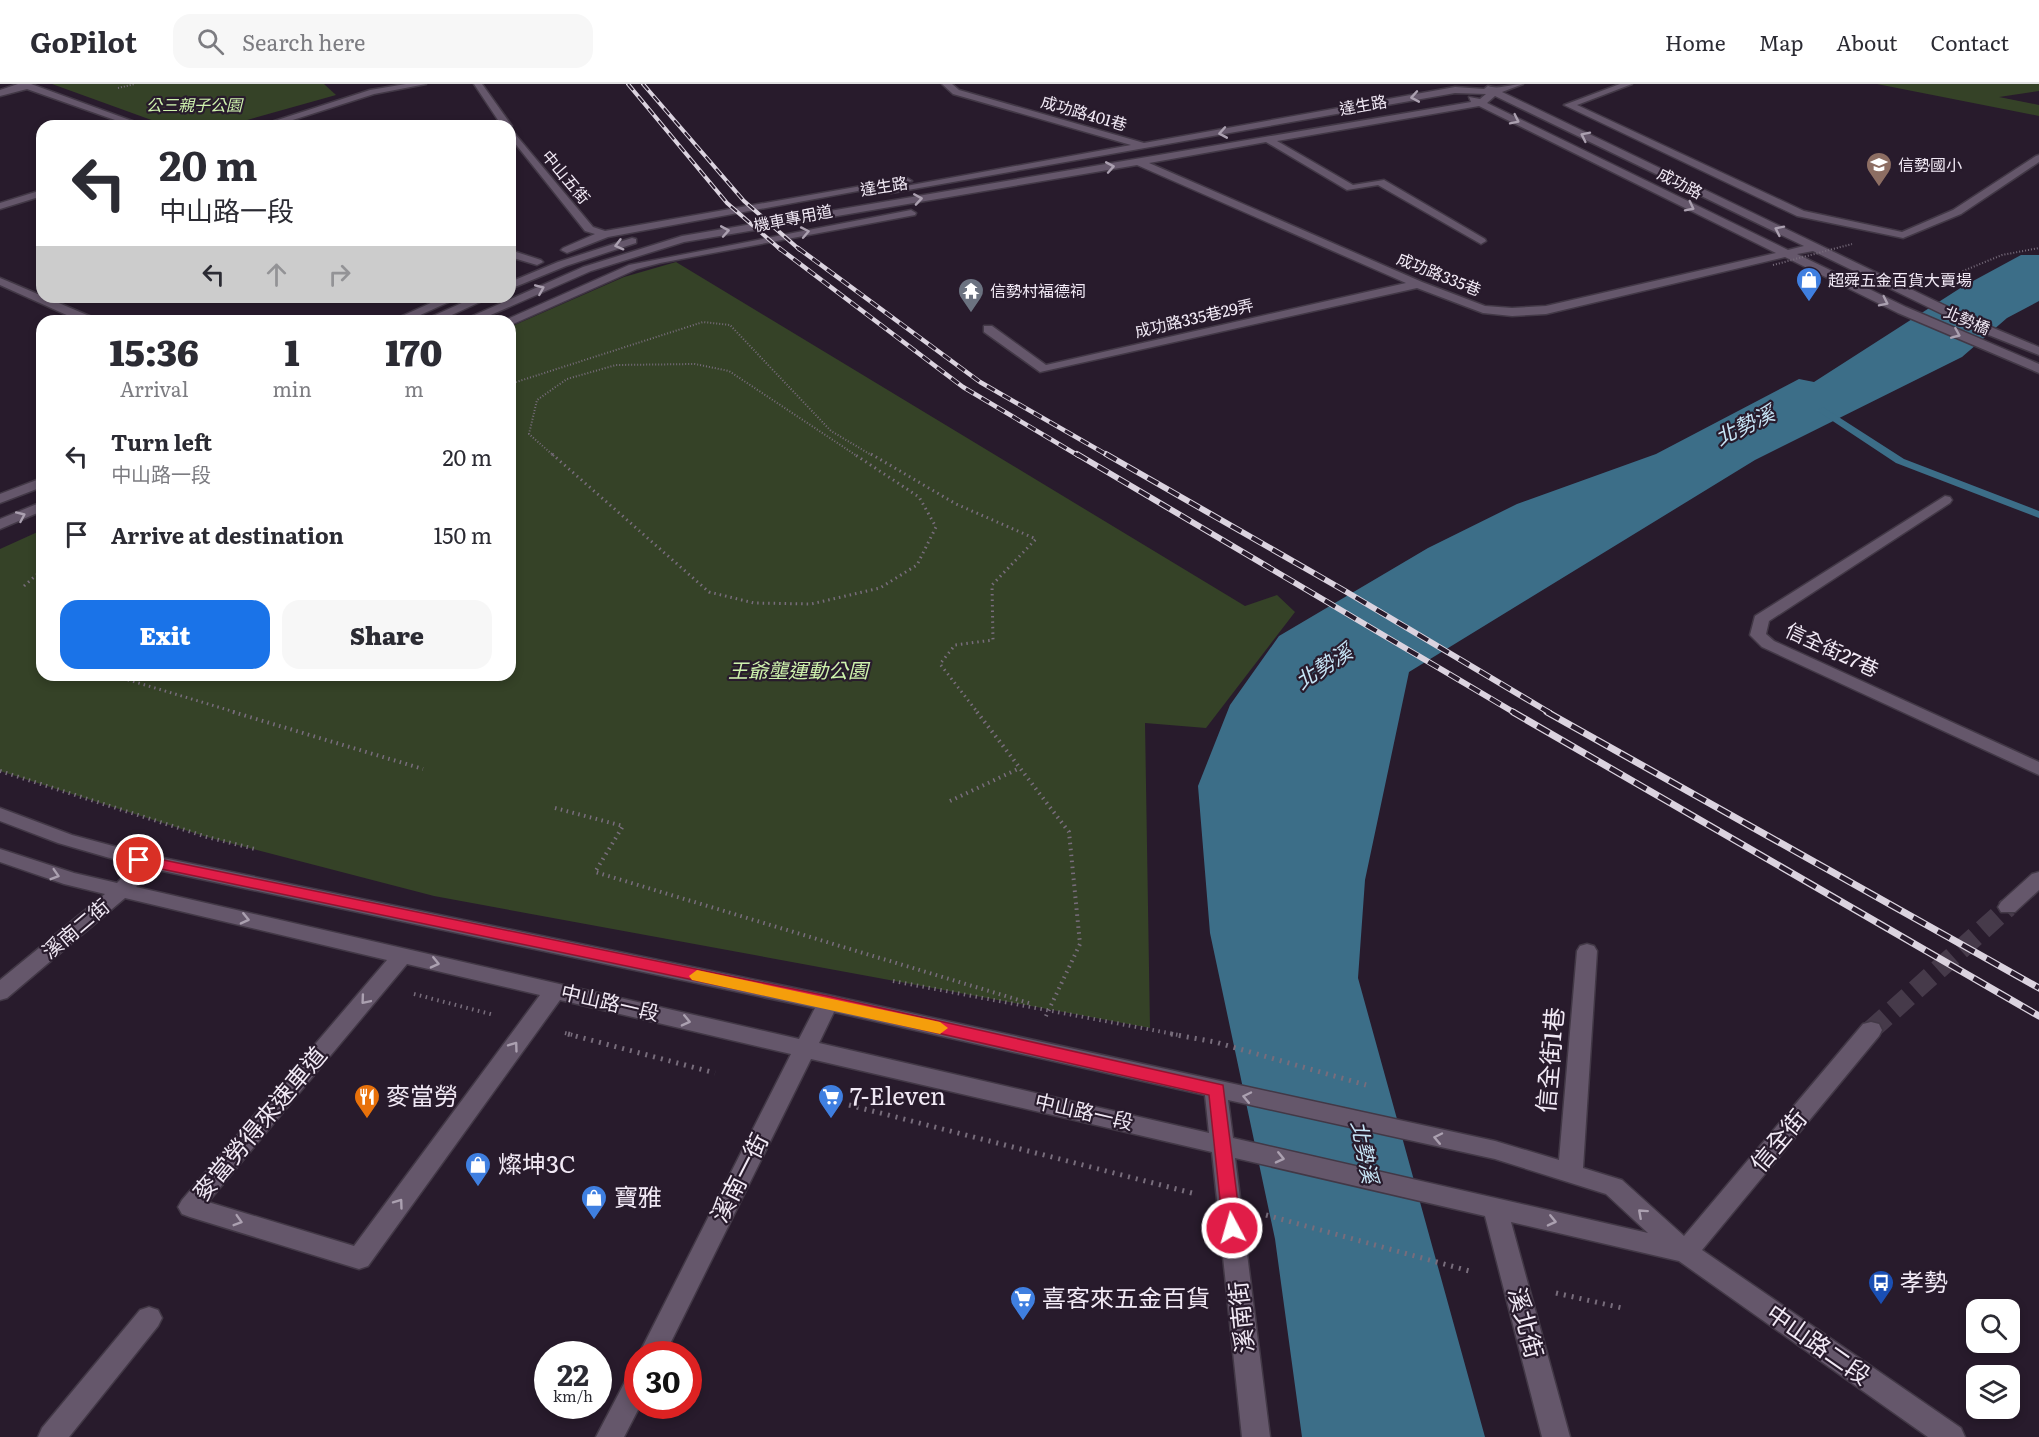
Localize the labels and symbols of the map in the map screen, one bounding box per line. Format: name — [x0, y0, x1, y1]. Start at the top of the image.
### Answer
street label: 成功路401巷 — [1038, 88, 1130, 136]
street label: 達生路 — [1337, 88, 1389, 120]
one-way arrow — [1410, 90, 1420, 103]
park label: 公三親子公園 — [146, 92, 244, 116]
one-way arrow — [1508, 113, 1519, 124]
one-way arrow — [1219, 126, 1229, 139]
one-way arrow — [1580, 131, 1591, 143]
street label: 中山五街 — [537, 144, 597, 209]
school or university icon: 信勢國小 — [1864, 150, 1894, 188]
place label: 信勢國小 — [1898, 152, 1962, 176]
one-way arrow — [1105, 161, 1115, 174]
street label: 成功路 — [1654, 161, 1707, 204]
street label: 達生路 — [858, 169, 909, 201]
one-way arrow — [912, 193, 922, 206]
street label: 機車專用道 — [751, 198, 834, 236]
one-way arrow — [1683, 199, 1694, 211]
one-way arrow — [721, 226, 730, 238]
one-way arrow — [800, 226, 810, 239]
one-way arrow — [1775, 226, 1786, 237]
one-way arrow — [614, 237, 624, 250]
street label: 成功路335巷 — [1394, 245, 1485, 301]
shop icon: 超舜五金百貨大賣場 — [1794, 265, 1824, 303]
place label: 超舜五金百貨大賣場 — [1828, 267, 1972, 291]
temple icon: 信勢村福德祠 — [956, 276, 986, 314]
place label: 信勢村福德祠 — [990, 278, 1086, 302]
one-way arrow — [534, 285, 545, 297]
street label: 成功路335巷29弄 — [1132, 292, 1256, 342]
one-way arrow — [1877, 294, 1888, 306]
street label: 北勢橋 — [1941, 299, 1994, 340]
one-way arrow — [1949, 326, 1960, 338]
water label: 北勢溪 — [1709, 395, 1782, 451]
one-way arrow — [15, 511, 26, 523]
street label: 信全街27巷 — [1781, 613, 1885, 683]
water label: 北勢溪 — [1288, 633, 1360, 695]
park label: 王爺壟運動公園 — [728, 654, 871, 684]
pin — [113, 834, 164, 885]
one-way arrow — [49, 868, 60, 880]
street label: 溪南二街 — [34, 890, 115, 965]
one-way arrow — [240, 911, 250, 924]
one-way arrow — [430, 955, 440, 968]
street label: 中山路一段 — [558, 975, 663, 1027]
one-way arrow — [362, 993, 373, 1004]
street label: 信全街1巷 — [1526, 1006, 1571, 1114]
one-way arrow — [681, 1014, 691, 1027]
street label: 麥當勞得來速車道 — [183, 1038, 333, 1207]
one-way arrow — [507, 1041, 518, 1052]
place label: 麥當勞 — [386, 1077, 458, 1112]
place label: 7-Eleven — [850, 1077, 946, 1112]
restaurant icon: 麥當勞 — [352, 1082, 382, 1120]
supermarket icon: 7-Eleven — [816, 1082, 846, 1120]
street label: 中山路一段 — [1032, 1084, 1137, 1136]
one-way arrow — [1243, 1091, 1253, 1104]
street label: 信全街 — [1741, 1101, 1814, 1178]
water label: 北勢溪 — [1345, 1118, 1388, 1188]
street label: 溪南一街 — [700, 1126, 775, 1228]
one-way arrow — [1433, 1132, 1443, 1145]
place label: 燦坤3C — [498, 1145, 576, 1180]
shop icon: 燦坤3C — [463, 1150, 493, 1188]
one-way arrow — [1275, 1150, 1285, 1163]
place label: 寶雅 — [614, 1178, 662, 1213]
shop icon: 寶雅 — [579, 1183, 609, 1221]
position arrow — [1200, 1196, 1264, 1260]
one-way arrow — [392, 1199, 403, 1210]
one-way arrow — [1638, 1209, 1649, 1220]
one-way arrow — [232, 1214, 243, 1226]
one-way arrow — [1546, 1214, 1556, 1227]
place label: 孝勢 — [1900, 1263, 1948, 1298]
bus stop icon: 孝勢 — [1866, 1268, 1896, 1306]
place label: 喜客來五金百貨 — [1042, 1279, 1210, 1314]
street label: 溪南街 — [1218, 1280, 1261, 1355]
street label: 溪北街 — [1501, 1283, 1554, 1362]
supermarket icon: 喜客來五金百貨 — [1008, 1284, 1038, 1322]
street label: 中山路二段 — [1760, 1294, 1879, 1392]
speed limit sign: 30 — [624, 1341, 702, 1419]

